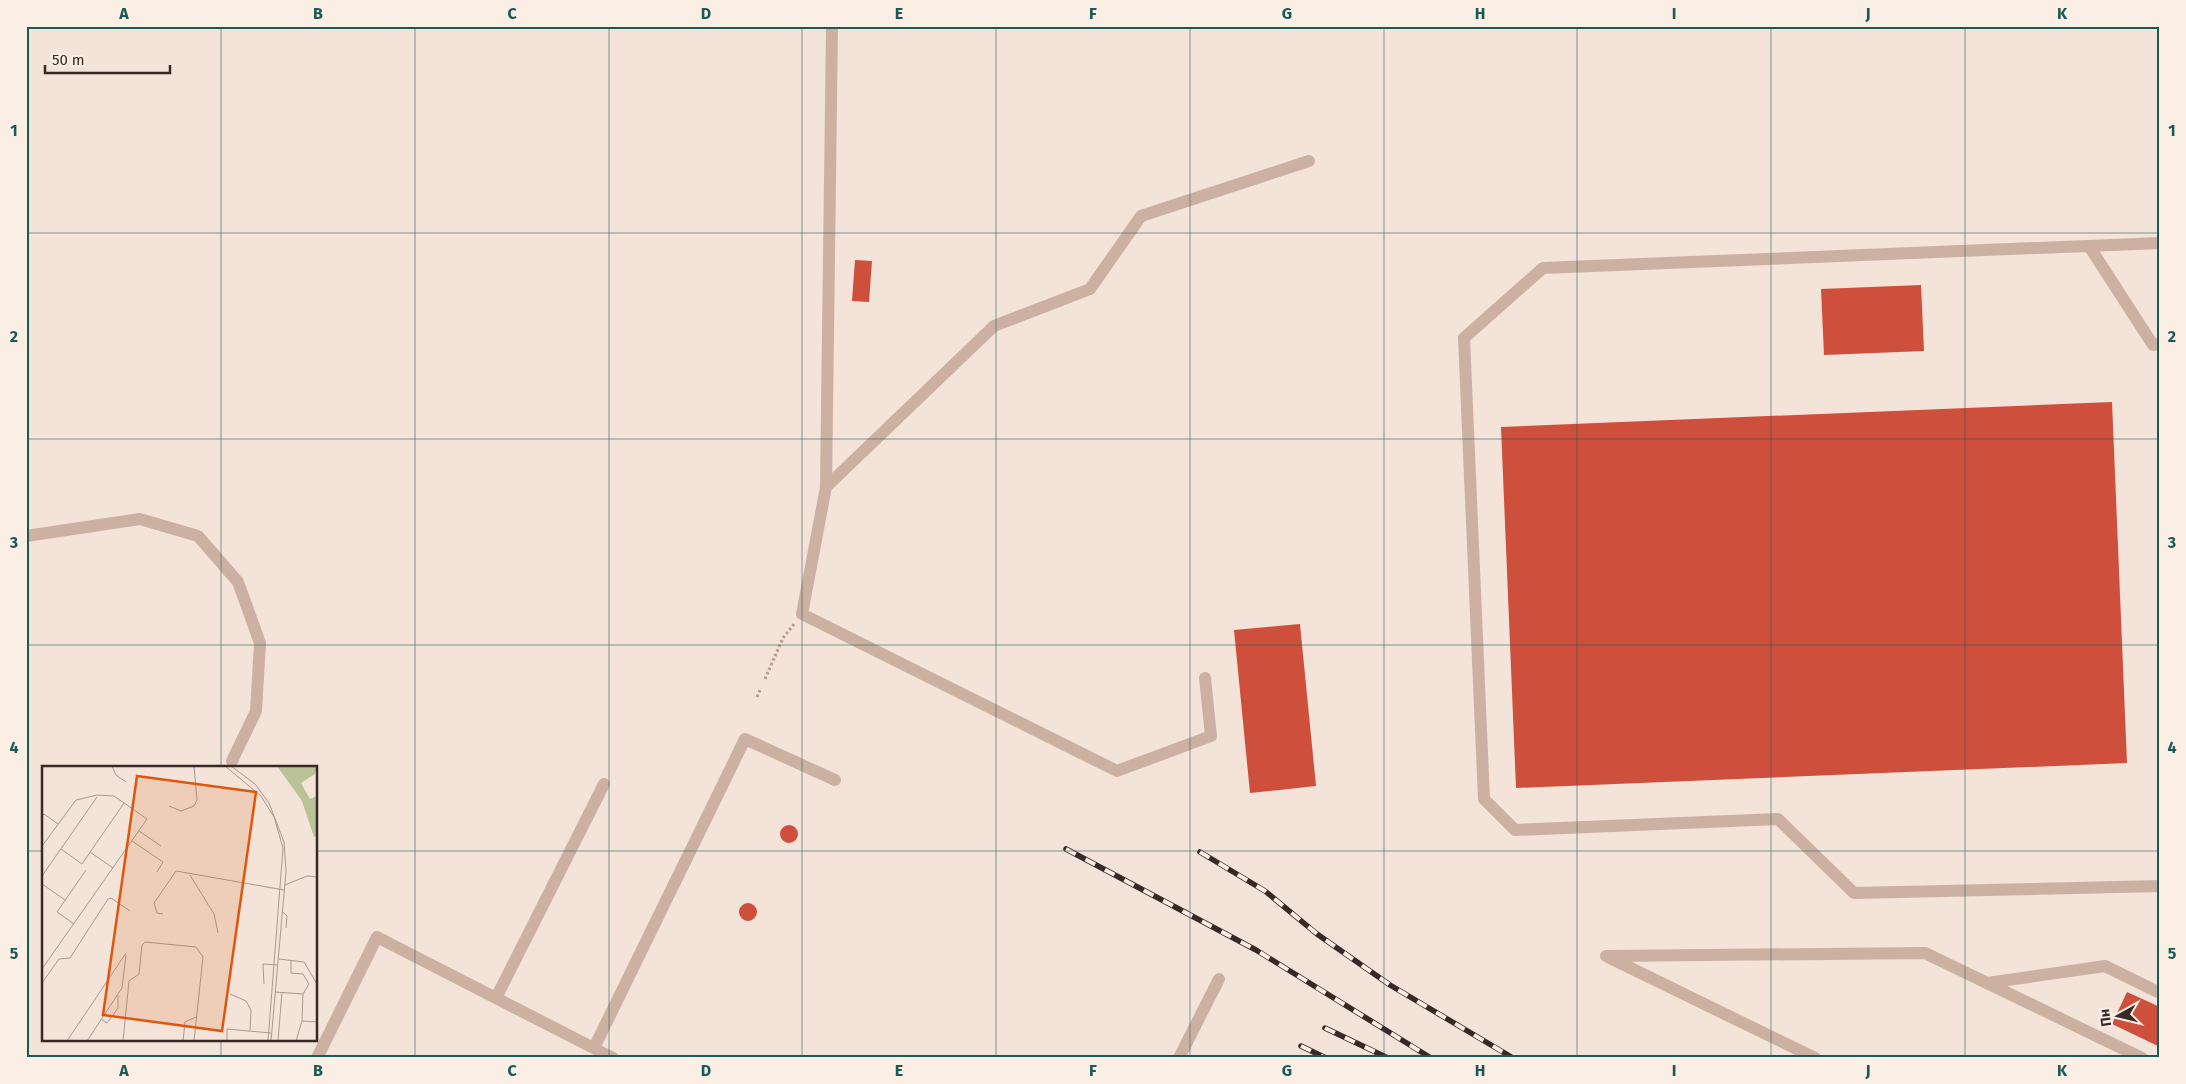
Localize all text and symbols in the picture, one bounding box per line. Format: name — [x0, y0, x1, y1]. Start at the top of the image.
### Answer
text: A — [118, 4, 129, 23]
text: B — [313, 4, 323, 23]
text: C — [507, 4, 517, 23]
text: D — [701, 4, 711, 23]
text: E — [895, 4, 903, 23]
text: F — [1089, 4, 1097, 23]
text: G — [1282, 4, 1292, 23]
text: H — [1475, 4, 1485, 23]
text: I — [1672, 4, 1676, 23]
text: J — [1864, 4, 1871, 23]
text: K — [2057, 4, 2068, 23]
scale bar — [45, 42, 170, 74]
text: 50 m — [52, 51, 85, 69]
text: 1 — [10, 121, 18, 140]
text: 1 — [2168, 121, 2176, 140]
text: 2 — [10, 327, 18, 346]
text: 2 — [2168, 327, 2176, 346]
text: 3 — [9, 533, 18, 552]
text: 3 — [2167, 533, 2176, 552]
text: 4 — [9, 738, 19, 757]
text: 4 — [2167, 738, 2177, 757]
inset map — [42, 766, 318, 1042]
text: 5 — [10, 944, 19, 963]
text: 5 — [2168, 944, 2177, 963]
north arrow — [2094, 992, 2144, 1042]
text: Пн — [2096, 1008, 2115, 1028]
text: A — [118, 1061, 129, 1080]
text: B — [313, 1061, 323, 1080]
text: C — [507, 1061, 517, 1080]
text: D — [701, 1061, 711, 1080]
text: E — [895, 1061, 903, 1080]
text: F — [1089, 1061, 1097, 1080]
text: G — [1282, 1061, 1292, 1080]
text: H — [1475, 1061, 1485, 1080]
text: I — [1672, 1061, 1676, 1080]
text: J — [1864, 1061, 1871, 1080]
text: K — [2057, 1061, 2068, 1080]

